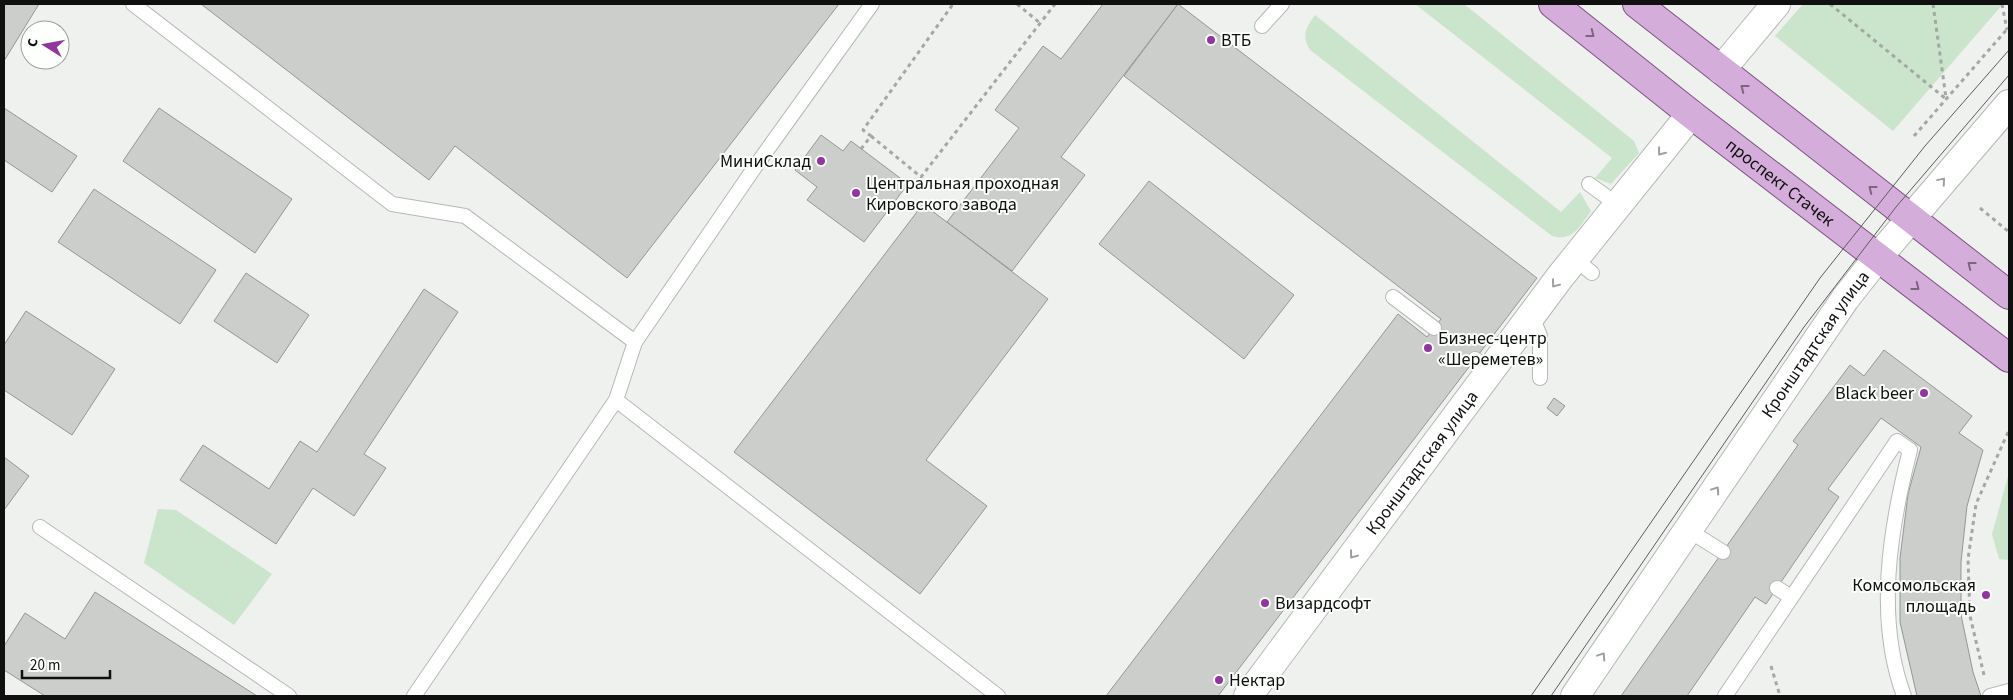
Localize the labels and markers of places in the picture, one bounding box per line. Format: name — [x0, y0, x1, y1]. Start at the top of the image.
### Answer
place label: ВТБ — [1221, 28, 1251, 53]
marker: ВТБ — [1205, 34, 1217, 46]
place label: МиниСклад — [720, 149, 811, 174]
marker: МиниСклад — [815, 155, 827, 167]
place label: Центральная проходная Кировского завода — [866, 171, 1059, 217]
marker: Центральная проходная Кировского завода — [850, 187, 862, 199]
place label: Бизнес-центр «Шереметев» — [1438, 326, 1547, 372]
marker: Бизнес-центр «Шереметев» — [1422, 342, 1434, 354]
place label: Black beer — [1835, 381, 1915, 406]
marker: Black beer — [1918, 387, 1930, 399]
place label: Комсомольская площадь — [1852, 573, 1976, 619]
marker: Комсомольская площадь — [1980, 589, 1992, 601]
place label: Визардсофт — [1275, 591, 1371, 616]
marker: Визардсофт — [1259, 597, 1271, 609]
place label: Нектар — [1229, 668, 1285, 693]
marker: Нектар — [1213, 674, 1225, 686]

